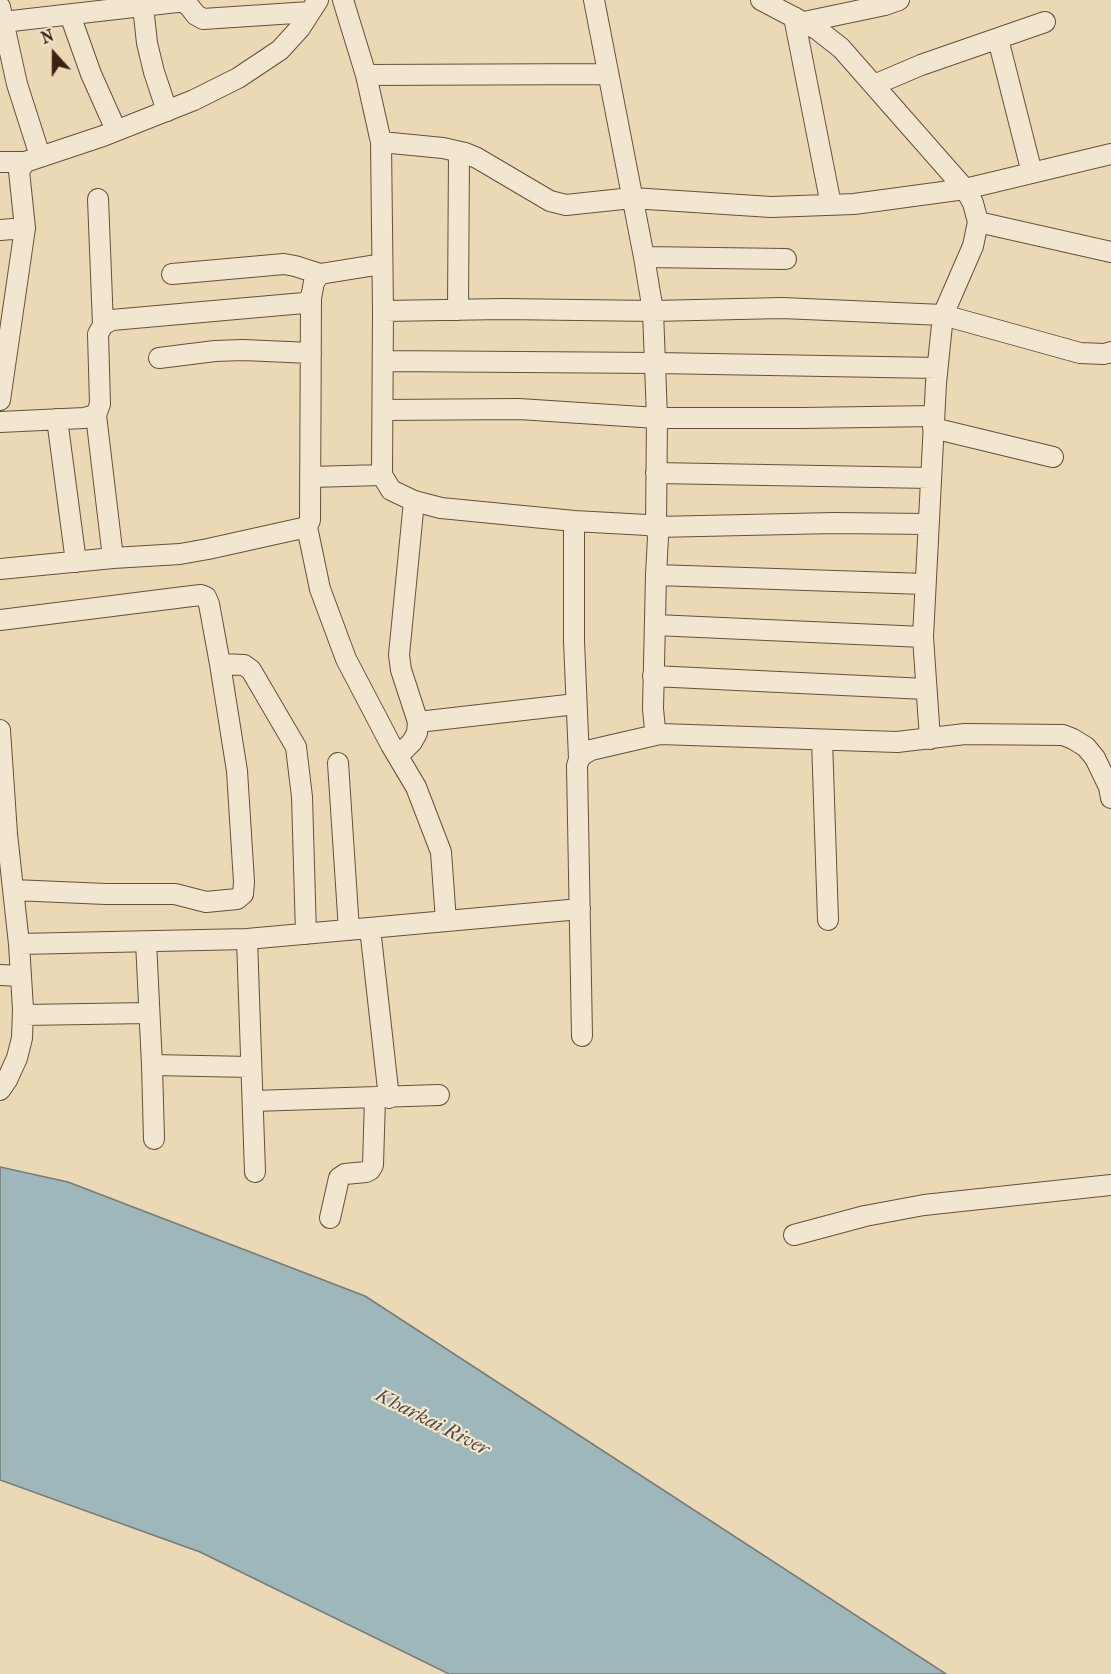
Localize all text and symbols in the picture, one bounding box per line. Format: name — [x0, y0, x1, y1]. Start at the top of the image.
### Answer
north arrow — [24, 24, 84, 84]
text: N — [38, 26, 56, 48]
water label: Kharkai River — [371, 1384, 493, 1462]

